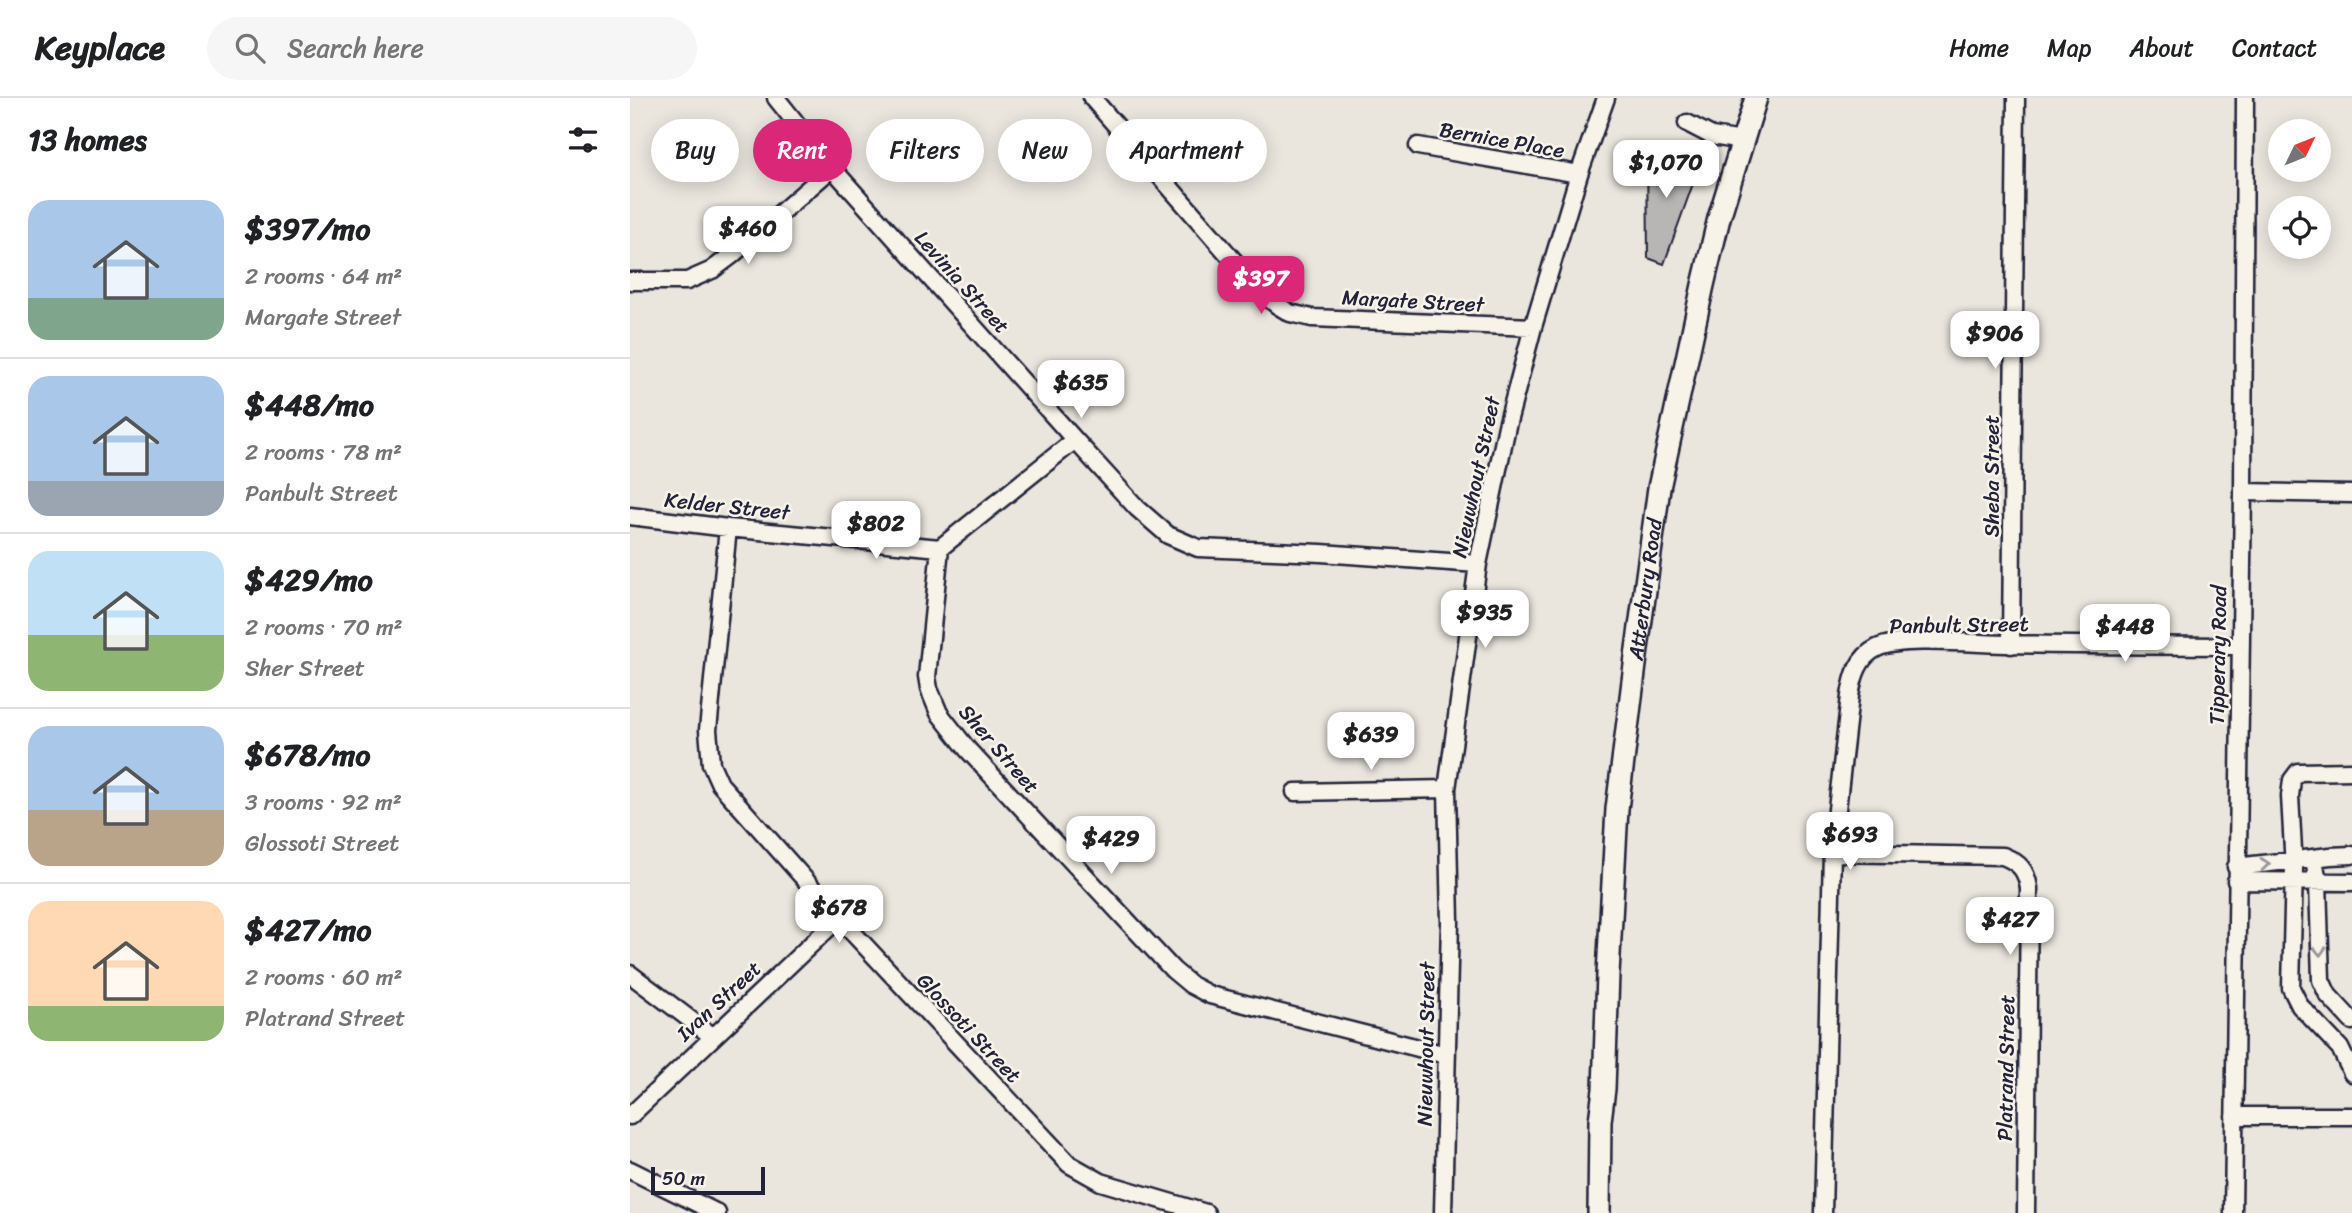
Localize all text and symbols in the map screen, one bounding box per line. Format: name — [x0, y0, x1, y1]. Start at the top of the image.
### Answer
search box — [207, 17, 697, 80]
text: Keyplace — [35, 19, 165, 77]
text: Search here — [287, 25, 424, 71]
text: Home — [1949, 27, 2009, 69]
text: Map — [2047, 27, 2091, 69]
text: About — [2129, 27, 2194, 69]
text: Contact — [2232, 27, 2317, 69]
icon: search — [231, 29, 269, 67]
street label: Bernice Place — [1436, 110, 1568, 170]
text: 13 homes — [28, 113, 147, 167]
chip: Buy — [651, 119, 739, 182]
chip: Rent — [753, 119, 852, 182]
chip: Filters — [866, 119, 984, 182]
chip: New — [998, 119, 1092, 182]
chip: Apartment — [1106, 119, 1267, 182]
north arrow — [2268, 119, 2331, 182]
map controls — [2268, 119, 2331, 259]
icon: filters — [564, 121, 602, 159]
pin: $1,070 — [1609, 140, 1723, 200]
text: $1,070 — [1629, 142, 1703, 183]
button: locate — [2268, 196, 2331, 259]
text: $397/mo — [245, 202, 370, 256]
pin: $460 — [707, 206, 789, 266]
text: $460 — [719, 208, 777, 249]
street label: Levinia Street — [905, 221, 1019, 343]
icon: home — [84, 228, 168, 312]
text: 2 rooms · 64 m² — [245, 256, 402, 297]
pin: $397 — [1220, 256, 1302, 316]
text: $397 — [1233, 258, 1289, 299]
street label: Margate Street — [1341, 278, 1487, 324]
text: Margate Street — [245, 297, 401, 338]
pin: $906 — [1954, 312, 2036, 371]
text: $906 — [1966, 313, 2024, 354]
pin: $635 — [1040, 360, 1122, 420]
text: $635 — [1053, 362, 1109, 403]
text: $448/mo — [245, 378, 374, 432]
street label: Nieuwhout Street — [1440, 391, 1512, 561]
icon: home — [84, 404, 168, 488]
street label: Sheba Street — [1973, 415, 2011, 537]
text: 2 rooms · 78 m² — [245, 432, 402, 473]
text: Panbult Street — [245, 473, 398, 514]
street label: Kelder Street — [662, 481, 793, 532]
pin: $802 — [835, 502, 917, 561]
text: $802 — [847, 503, 905, 544]
street label: Atterbury Road — [1617, 514, 1674, 663]
text: $429/mo — [245, 553, 373, 607]
icon: home — [84, 579, 168, 663]
street label: Tipperary Road — [2198, 583, 2238, 725]
pin: $935 — [1444, 590, 1526, 650]
text: $935 — [1457, 592, 1513, 633]
pin: $448 — [2084, 604, 2166, 664]
street label: Panbult Street — [1889, 605, 2029, 645]
text: $448 — [2096, 606, 2154, 647]
text: 2 rooms · 70 m² — [245, 607, 403, 648]
text: Sher Street — [245, 648, 365, 689]
street label: Sher Street — [949, 695, 1049, 803]
pin: $639 — [1330, 712, 1412, 772]
text: $639 — [1343, 714, 1399, 755]
text: $678/mo — [245, 728, 371, 782]
icon: home — [84, 754, 168, 838]
text: 3 rooms · 92 m² — [245, 782, 402, 823]
pin: $693 — [1809, 812, 1891, 872]
text: $693 — [1822, 814, 1878, 855]
pin: $429 — [1070, 816, 1152, 876]
text: $429 — [1082, 818, 1140, 859]
text: Glossoti Street — [245, 823, 399, 864]
one-way arrow — [2259, 857, 2271, 872]
pin: $678 — [798, 886, 880, 945]
text: $678 — [811, 887, 867, 928]
pin: $427 — [1969, 898, 2051, 957]
text: $427 — [1982, 899, 2038, 940]
text: $427/mo — [245, 903, 372, 957]
icon: home — [84, 929, 168, 1013]
one-way arrow — [2312, 945, 2327, 956]
street label: Ivan Street — [667, 951, 771, 1052]
text: 2 rooms · 60 m² — [245, 957, 403, 998]
street label: Nieuwhout Street — [1406, 960, 1446, 1126]
street label: Glossoti Street — [907, 964, 1031, 1092]
street label: Platrand Street — [1986, 994, 2026, 1142]
text: Platrand Street — [245, 998, 405, 1039]
text: 50 m — [662, 1162, 705, 1195]
scale bar — [651, 1164, 765, 1196]

